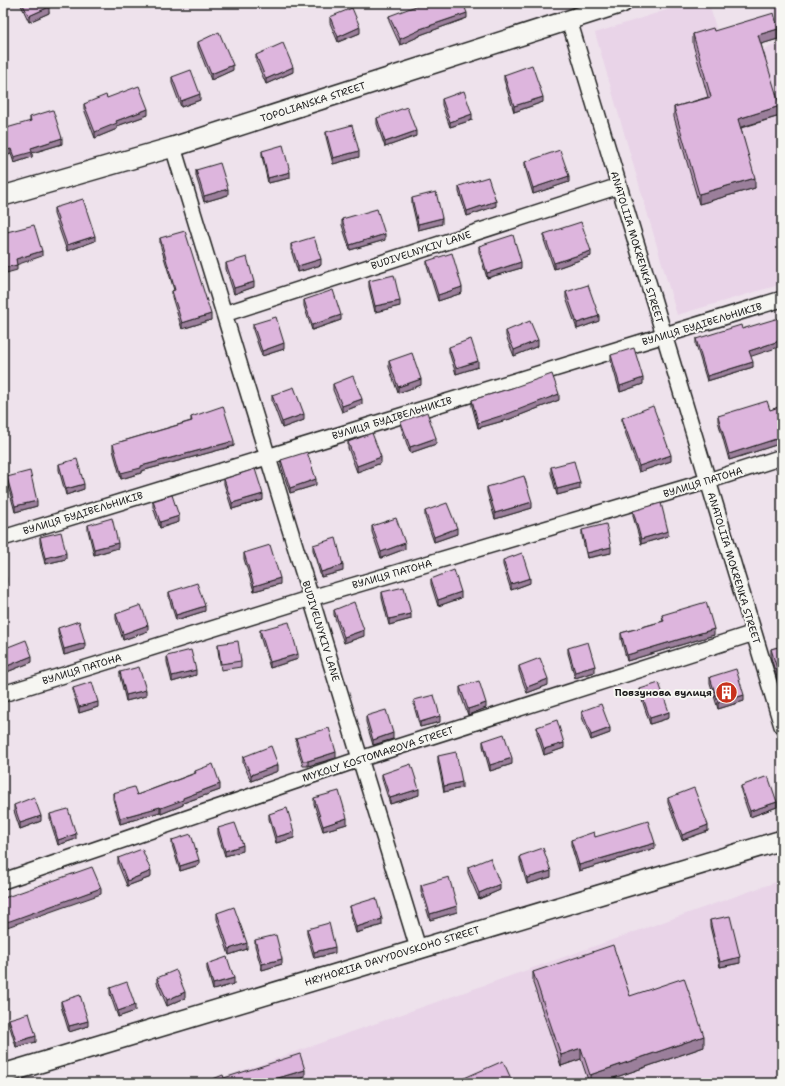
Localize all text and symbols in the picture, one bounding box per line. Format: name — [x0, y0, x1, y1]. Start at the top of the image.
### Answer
street label: TOPOLIANSKA STREET — [259, 79, 367, 125]
street label: ANATOLIIA MOKRENKA STREET — [608, 170, 666, 324]
street label: BUDIVELNYKIV LANE — [369, 228, 473, 272]
street label: ВУЛИЦЯ БУДІВЕЛЬНИКІВ — [640, 300, 764, 348]
street label: ВУЛИЦЯ БУДІВЕЛЬНИКІВ — [330, 394, 454, 442]
street label: ВУЛИЦЯ ПАТОНА — [662, 464, 744, 500]
street label: ВУЛИЦЯ БУДІВЕЛЬНИКІВ — [21, 489, 145, 537]
street label: ANATOLIIA MOKRENKA STREET — [705, 491, 763, 645]
street label: ВУЛИЦЯ ПАТОНА — [351, 556, 433, 592]
street label: BUDIVELNYKIV LANE — [299, 579, 343, 683]
street label: ВУЛИЦЯ ПАТОНА — [41, 651, 123, 687]
building icon: Повзунова вулиця — [714, 679, 740, 705]
place label: Повзунова вулиця — [615, 686, 712, 699]
street label: MYKOLY KOSTOMAROVA STREET — [301, 723, 455, 785]
street label: HRYHORIIA DAVYDOVSKOHO STREET — [303, 923, 481, 989]

